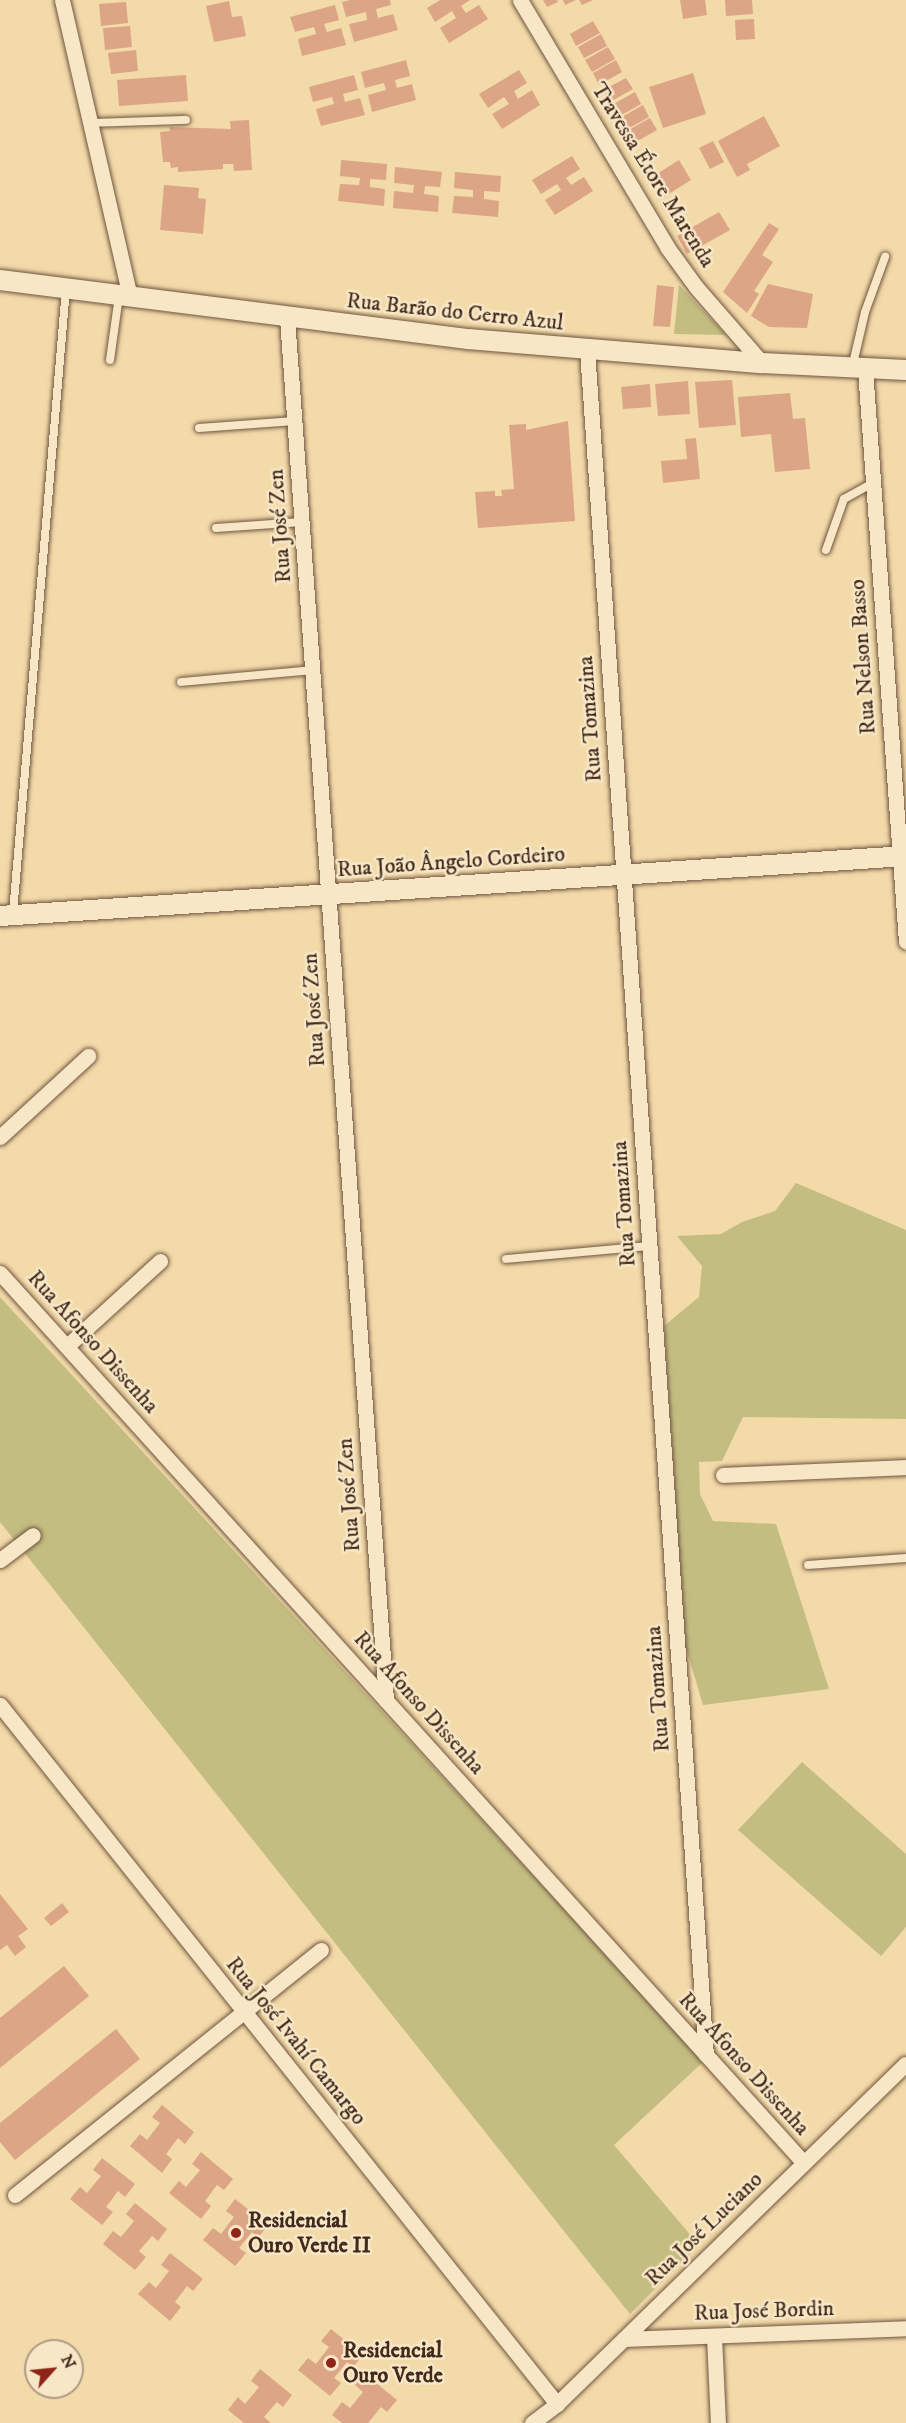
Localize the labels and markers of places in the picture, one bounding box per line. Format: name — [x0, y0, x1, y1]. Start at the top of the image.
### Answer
place label: Residencial Ouro Verde II — [248, 2207, 371, 2258]
marker: Residencial Ouro Verde II — [229, 2226, 243, 2240]
place label: Residencial Ouro Verde — [343, 2337, 443, 2388]
marker: Residencial Ouro Verde — [324, 2356, 338, 2370]

